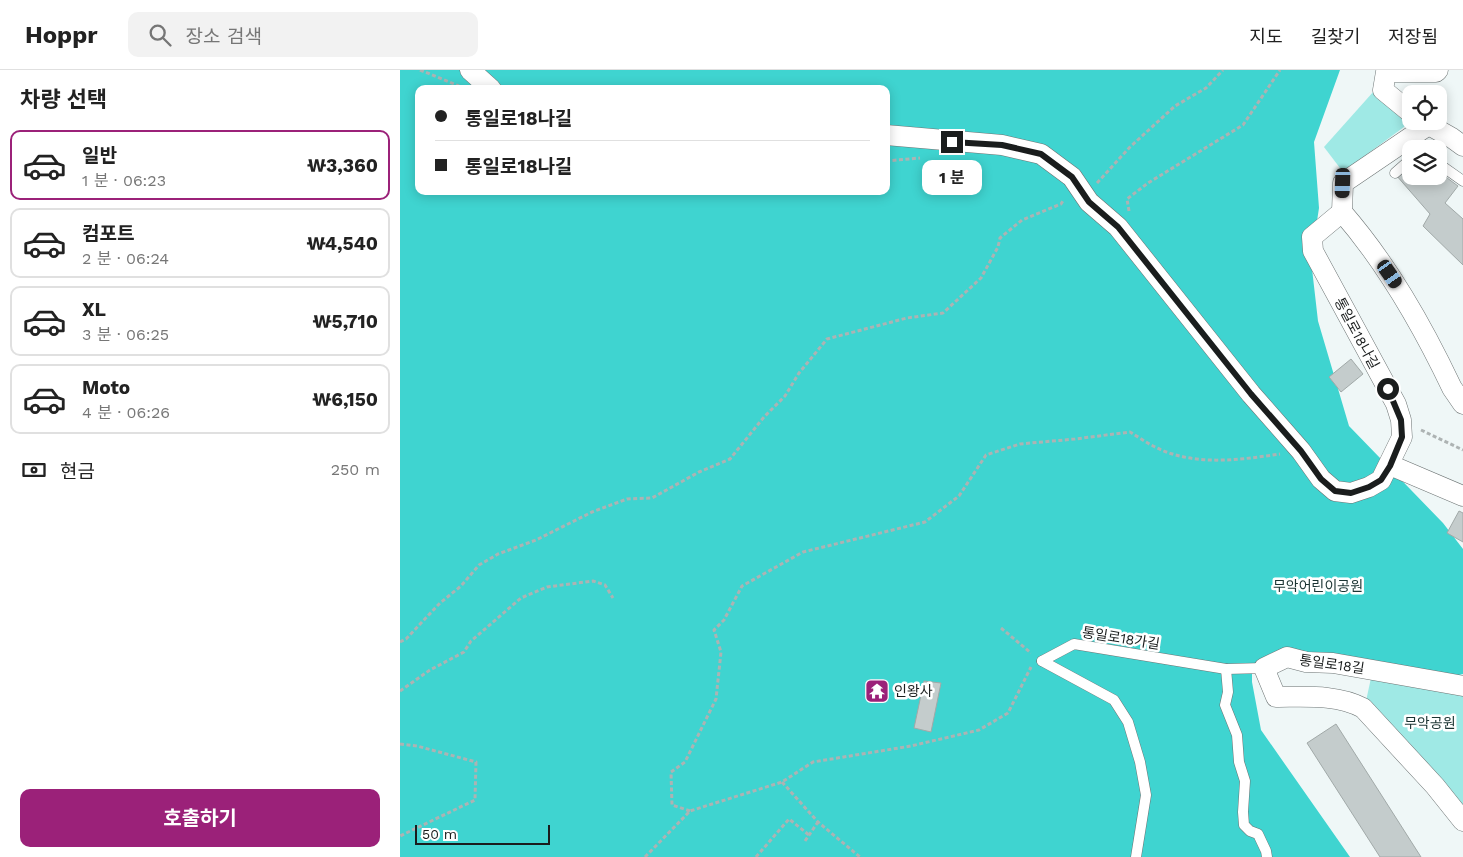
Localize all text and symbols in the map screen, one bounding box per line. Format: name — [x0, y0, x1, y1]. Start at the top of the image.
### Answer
search box — [128, 12, 478, 57]
text: Hoppr — [25, 21, 98, 49]
icon: search — [146, 21, 174, 49]
text: 장소 검색 — [186, 25, 262, 48]
text: 지도 — [1250, 26, 1283, 47]
text: 길찾기 — [1311, 26, 1360, 47]
text: 저장됨 — [1388, 26, 1438, 47]
map controls — [1402, 85, 1447, 185]
button: locate — [1402, 85, 1447, 130]
text: 차량 선택 — [20, 87, 107, 112]
text: 통일로18나길 — [465, 107, 573, 130]
route end — [941, 131, 963, 153]
button: layers — [1402, 140, 1447, 185]
icon: car — [22, 143, 67, 188]
text: 일반 — [82, 144, 117, 167]
text: ₩3,360 — [307, 154, 378, 177]
text: 통일로18나길 — [465, 155, 573, 178]
callout: 1 분 — [922, 160, 982, 194]
text: 1 분 — [939, 168, 965, 187]
car — [1334, 168, 1351, 198]
text: 1 분 · 06:23 — [82, 171, 166, 190]
icon: car — [22, 221, 67, 266]
text: 컴포트 — [82, 222, 134, 245]
text: ₩4,540 — [307, 232, 378, 255]
text: 2 분 · 06:24 — [82, 249, 169, 268]
car — [1375, 257, 1404, 291]
street label: 통일로18나길 — [1332, 295, 1382, 371]
text: XL — [82, 298, 106, 321]
icon: car — [22, 299, 67, 344]
text: ₩5,710 — [313, 310, 378, 333]
text: 3 분 · 06:25 — [82, 325, 169, 344]
text: Moto — [82, 376, 130, 399]
icon: car — [22, 377, 67, 422]
route start — [1377, 378, 1399, 400]
text: ₩6,150 — [312, 388, 378, 411]
text: 4 분 · 06:26 — [82, 403, 170, 422]
icon: cash — [20, 456, 48, 484]
text: 현금 — [60, 460, 95, 483]
text: 250 m — [331, 460, 380, 479]
park label: 무악어린이공원 — [1273, 578, 1363, 594]
street label: 통일로18가길 — [1081, 624, 1161, 652]
street label: 통일로18길 — [1298, 652, 1366, 676]
temple icon: 인왕사 — [864, 678, 890, 704]
place label: 인왕사 — [894, 683, 933, 699]
park label: 무악공원 — [1404, 715, 1456, 731]
button: 호출하기 — [20, 789, 380, 847]
scale bar — [415, 822, 550, 845]
text: 50 m — [422, 826, 457, 842]

